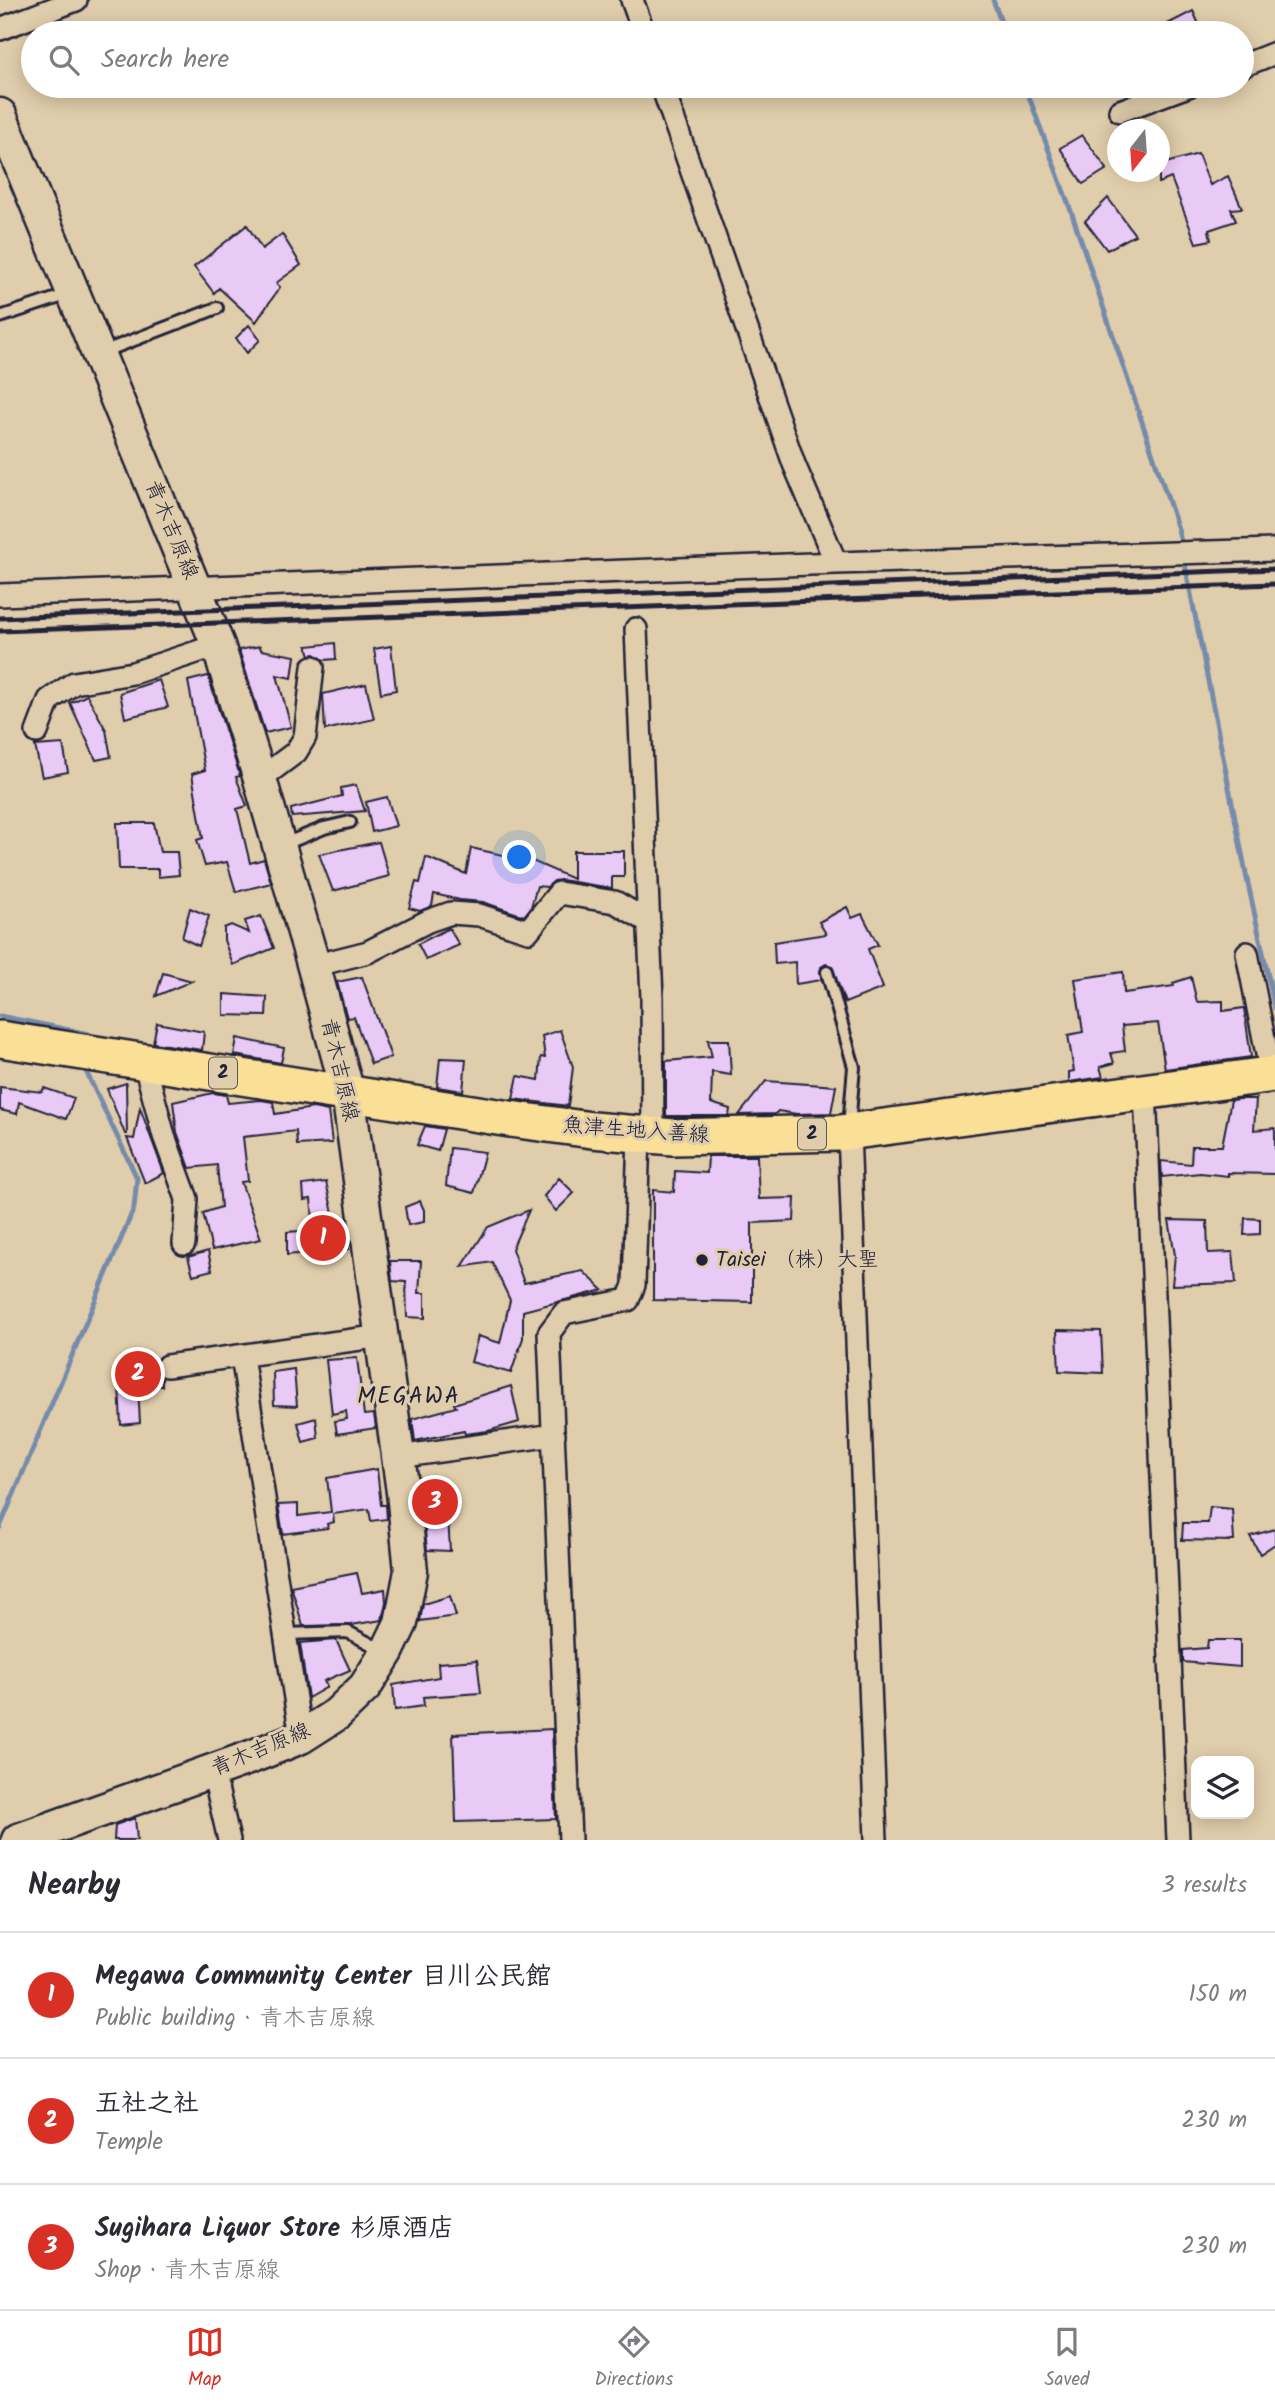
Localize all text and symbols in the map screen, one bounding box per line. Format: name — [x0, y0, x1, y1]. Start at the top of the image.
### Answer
search box — [21, 21, 1254, 98]
text: Search here — [101, 39, 229, 81]
icon: search — [45, 41, 83, 79]
north arrow — [1107, 119, 1170, 182]
street label: 青木吉原線 — [135, 475, 207, 585]
your location — [502, 840, 536, 874]
street label: 青木吉原線 — [311, 1015, 367, 1125]
road number: 2 — [209, 1058, 237, 1088]
street label: 魚津生地入善線 — [562, 1109, 710, 1153]
road number: 2 — [798, 1118, 826, 1150]
pin: 1 — [300, 1212, 346, 1264]
place label: Taisei （株）大聖 — [716, 1244, 879, 1277]
marker: Taisei （株）大聖 — [694, 1252, 710, 1268]
pin: 2 — [115, 1348, 161, 1400]
district label: MEGAWA — [357, 1379, 461, 1415]
pin: 3 — [412, 1476, 458, 1528]
street label: 青木吉原線 — [206, 1714, 316, 1786]
map controls — [1191, 1756, 1254, 1819]
button: layers — [1191, 1756, 1254, 1819]
text: Nearby — [28, 1862, 120, 1910]
text: 3 results — [1161, 1868, 1247, 1904]
text: Megawa Community Center 目川公民館 — [95, 1956, 551, 1998]
text: 1 — [48, 1977, 54, 2013]
text: 150 m — [1188, 1977, 1247, 2013]
text: Public building · 青木吉原線 — [95, 2001, 374, 2037]
text: 五社之社 — [95, 2083, 199, 2125]
text: 2 — [44, 2103, 58, 2139]
text: 230 m — [1181, 2103, 1247, 2139]
text: Temple — [95, 2125, 163, 2161]
text: Sugihara Liquor Store 杉原酒店 — [95, 2208, 454, 2250]
text: 3 — [45, 2229, 57, 2265]
text: 230 m — [1181, 2229, 1247, 2265]
text: Shop · 青木吉原線 — [95, 2253, 280, 2289]
tab: Map — [186, 2323, 224, 2395]
tab: Directions — [595, 2323, 673, 2395]
tab: Saved — [1044, 2323, 1089, 2395]

